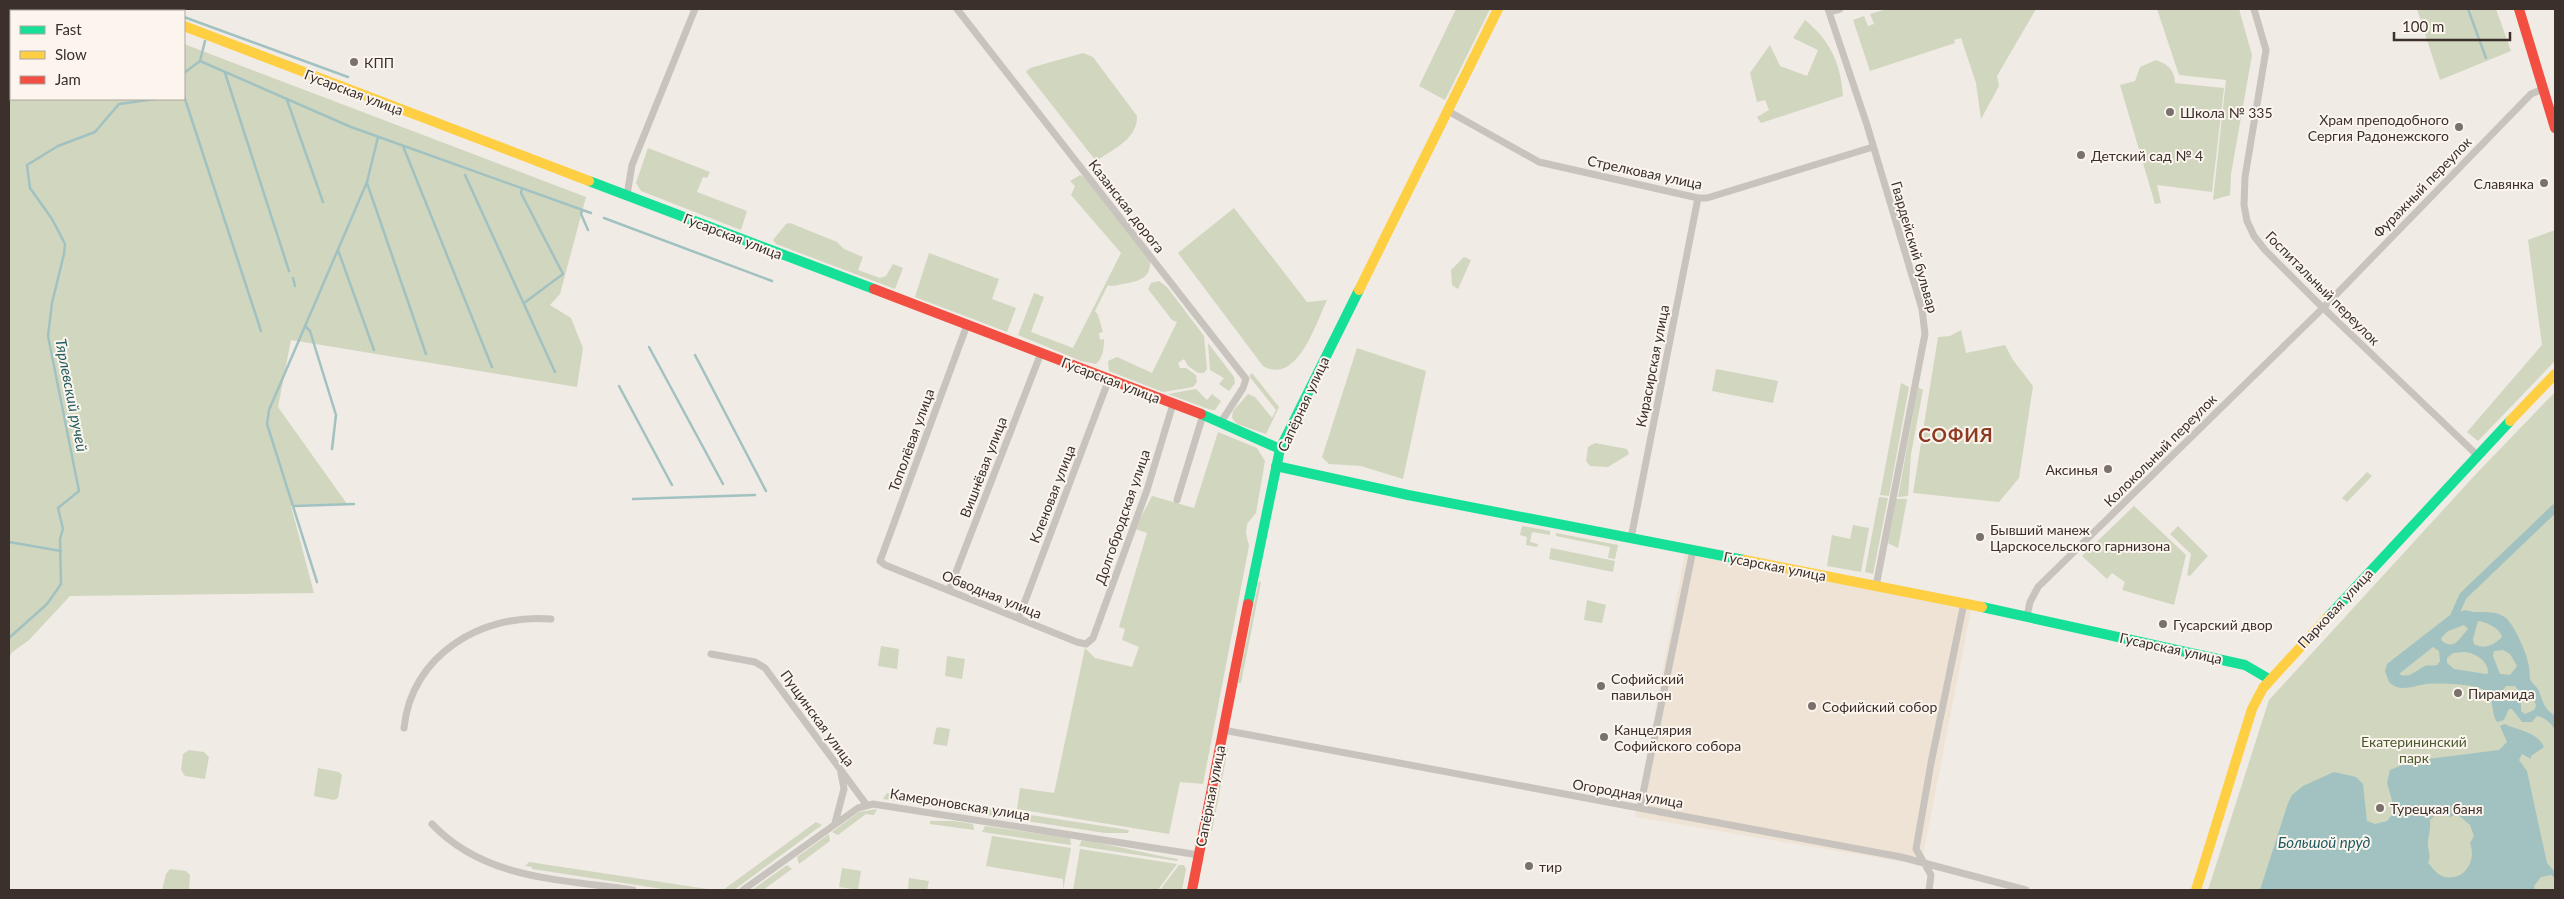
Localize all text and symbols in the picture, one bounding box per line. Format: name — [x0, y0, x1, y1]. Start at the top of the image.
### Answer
legend — [10, 10, 185, 100]
scale bar — [2394, 10, 2510, 42]
text: 100 m — [2402, 17, 2444, 35]
text: Fast — [55, 20, 82, 38]
text: Slow — [55, 45, 87, 63]
place label: КПП — [364, 54, 394, 71]
marker: КПП — [348, 56, 360, 68]
street label: Гусарская улица — [302, 65, 406, 119]
text: Jam — [55, 70, 81, 88]
place label: Школа № 335 — [2180, 104, 2273, 121]
marker: Школа № 335 — [2164, 106, 2176, 118]
place label: Храм преподобного Сергия Радонежского — [2308, 111, 2449, 144]
marker: Храм преподобного Сергия Радонежского — [2453, 121, 2465, 133]
street label: Фуражный переулок — [2369, 132, 2475, 241]
place label: Детский сад № 4 — [2091, 147, 2203, 164]
marker: Детский сад № 4 — [2075, 149, 2087, 161]
street label: Стрелковая улица — [1586, 152, 1704, 192]
street label: Казанская дорога — [1085, 156, 1169, 256]
place label: Славянка — [2474, 175, 2534, 192]
marker: Славянка — [2538, 177, 2550, 189]
street label: Гвардейский бульвар — [1888, 179, 1942, 315]
street label: Гусарская улица — [681, 209, 785, 263]
street label: Госпитальный переулок — [2262, 227, 2384, 349]
street label: Кирасирская улица — [1632, 303, 1672, 429]
water label: Тярлевский ручей — [52, 337, 92, 453]
street label: Гусарская улица — [1059, 353, 1163, 407]
street label: Сапёрная улица — [1274, 354, 1332, 454]
street label: Тополёвая улица — [884, 386, 938, 494]
street label: Колокольный переулок — [2100, 390, 2220, 510]
street label: Вишнёвая улица — [956, 414, 1010, 520]
district label: СОФИЯ — [1918, 423, 1994, 446]
street label: Кленовая улица — [1026, 443, 1078, 545]
street label: Долгобродская улица — [1091, 447, 1153, 587]
place label: Аксинья — [2045, 461, 2098, 478]
marker: Аксинья — [2102, 463, 2114, 475]
place label: Бывший манеж Царскосельского гарнизона — [1990, 521, 2170, 554]
marker: Бывший манеж Царскосельского гарнизона — [1974, 531, 1986, 543]
street label: Гусарская улица — [1722, 548, 1828, 584]
street label: Парковая улица — [2294, 565, 2376, 651]
street label: Обводная улица — [940, 566, 1044, 622]
place label: Гусарский двор — [2173, 616, 2273, 633]
marker: Гусарский двор — [2157, 618, 2169, 630]
street label: Гусарская улица — [2118, 629, 2224, 667]
street label: Пущинская улица — [777, 666, 859, 770]
place label: Софийский павильон — [1611, 670, 1684, 703]
marker: Софийский павильон — [1595, 680, 1607, 692]
place label: Пирамида — [2468, 685, 2535, 702]
marker: Пирамида — [2452, 687, 2464, 699]
place label: Софийский собор — [1822, 698, 1937, 715]
marker: Софийский собор — [1806, 700, 1818, 712]
place label: Канцелярия Софийского собора — [1614, 721, 1741, 754]
marker: Канцелярия Софийского собора — [1598, 731, 1610, 743]
park label: Екатерининский парк — [2361, 733, 2467, 766]
street label: Сапёрная улица — [1192, 744, 1228, 848]
street label: Огородная улица — [1571, 775, 1685, 811]
street label: Камероновская улица — [889, 785, 1031, 823]
place label: Турецкая баня — [2390, 800, 2483, 817]
marker: Турецкая баня — [2374, 802, 2386, 814]
water label: Большой пруд — [2278, 833, 2370, 851]
place label: тир — [1539, 858, 1562, 875]
marker: тир — [1523, 860, 1535, 872]

